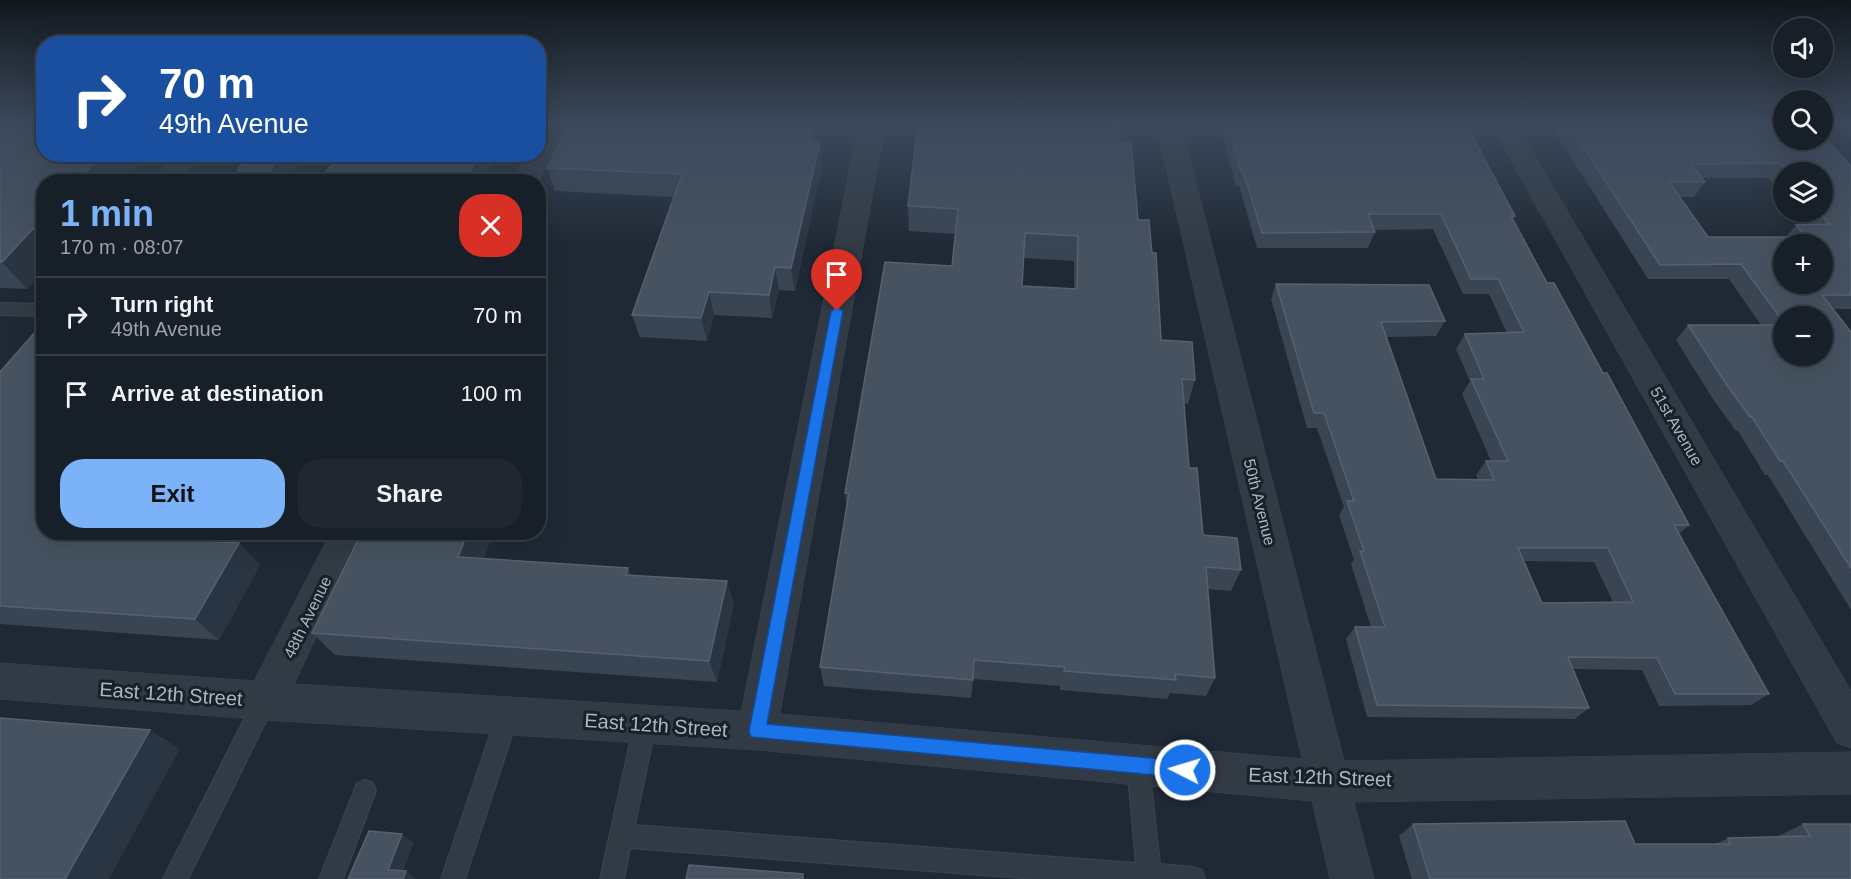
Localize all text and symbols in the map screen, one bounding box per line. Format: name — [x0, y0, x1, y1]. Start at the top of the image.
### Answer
map controls — [1773, 18, 1833, 366]
button: sound — [1773, 18, 1833, 78]
icon: right — [60, 60, 138, 138]
text: 70 m — [159, 60, 255, 107]
button: search — [1773, 90, 1833, 150]
text: 49th Avenue — [159, 109, 309, 139]
button: layers — [1773, 162, 1833, 222]
text: 1 min — [60, 193, 154, 234]
button: close — [459, 194, 522, 257]
button: + — [1773, 234, 1833, 294]
text: 170 m · 08:07 — [60, 236, 183, 258]
pin — [811, 249, 862, 311]
icon: arrive — [820, 258, 853, 291]
text: Turn right — [111, 292, 213, 317]
icon: right — [60, 300, 93, 333]
text: 70 m — [473, 303, 522, 328]
button: − — [1773, 306, 1833, 366]
text: 49th Avenue — [111, 318, 222, 340]
icon: arrive — [60, 378, 93, 411]
text: Arrive at destination — [111, 381, 324, 406]
text: 100 m — [461, 381, 522, 406]
street label: 51st Avenue — [1647, 384, 1706, 469]
street label: 50th Avenue — [1241, 457, 1279, 547]
button: Exit — [60, 459, 285, 528]
button: Share — [297, 459, 522, 528]
street label: 48th Avenue — [280, 574, 335, 661]
street label: East 12th Street — [99, 678, 244, 710]
street label: East 12th Street — [584, 709, 729, 741]
position arrow — [1153, 738, 1217, 802]
street label: East 12th Street — [1248, 764, 1392, 791]

